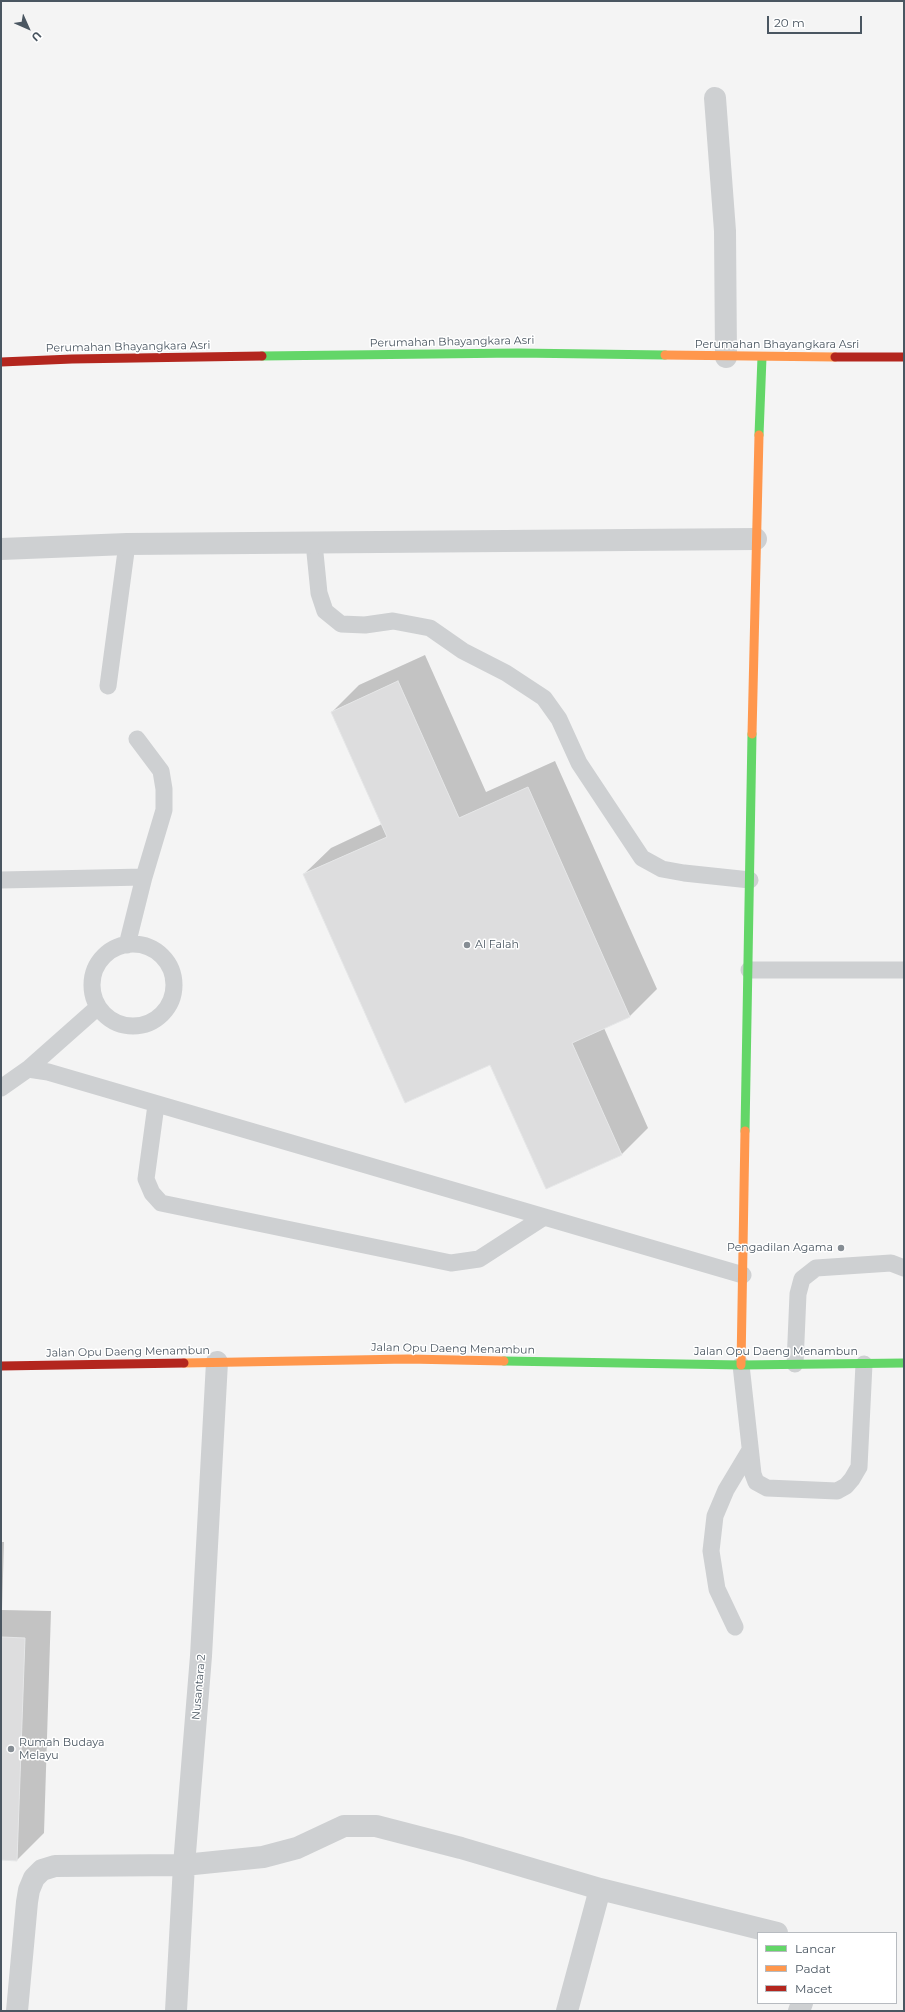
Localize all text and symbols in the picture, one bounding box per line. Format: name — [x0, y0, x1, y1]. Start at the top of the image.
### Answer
north arrow — [8, 8, 48, 48]
scale bar — [769, 8, 864, 34]
text: 20 m — [774, 15, 805, 30]
text: U — [28, 28, 45, 44]
street label: Perumahan Bhayangkara Asri — [370, 334, 534, 350]
street label: Perumahan Bhayangkara Asri — [695, 338, 859, 352]
street label: Perumahan Bhayangkara Asri — [46, 339, 210, 355]
place label: Al Falah — [475, 938, 519, 952]
marker: Al Falah — [462, 940, 472, 950]
place label: Pengadilan Agama — [727, 1241, 833, 1255]
marker: Pengadilan Agama — [836, 1243, 846, 1253]
street label: Jalan Opu Daeng Menambun — [371, 1341, 535, 1357]
street label: Jalan Opu Daeng Menambun — [46, 1344, 210, 1360]
street label: Jalan Opu Daeng Menambun — [694, 1345, 858, 1359]
street label: Nusantara 2 — [190, 1654, 208, 1720]
place label: Rumah Budaya Melayu — [19, 1736, 104, 1762]
marker: Rumah Budaya Melayu — [6, 1744, 16, 1754]
legend — [757, 1932, 897, 2004]
text: Lancar — [795, 1941, 836, 1956]
text: Padat — [795, 1961, 831, 1976]
text: Macet — [795, 1981, 832, 1996]

